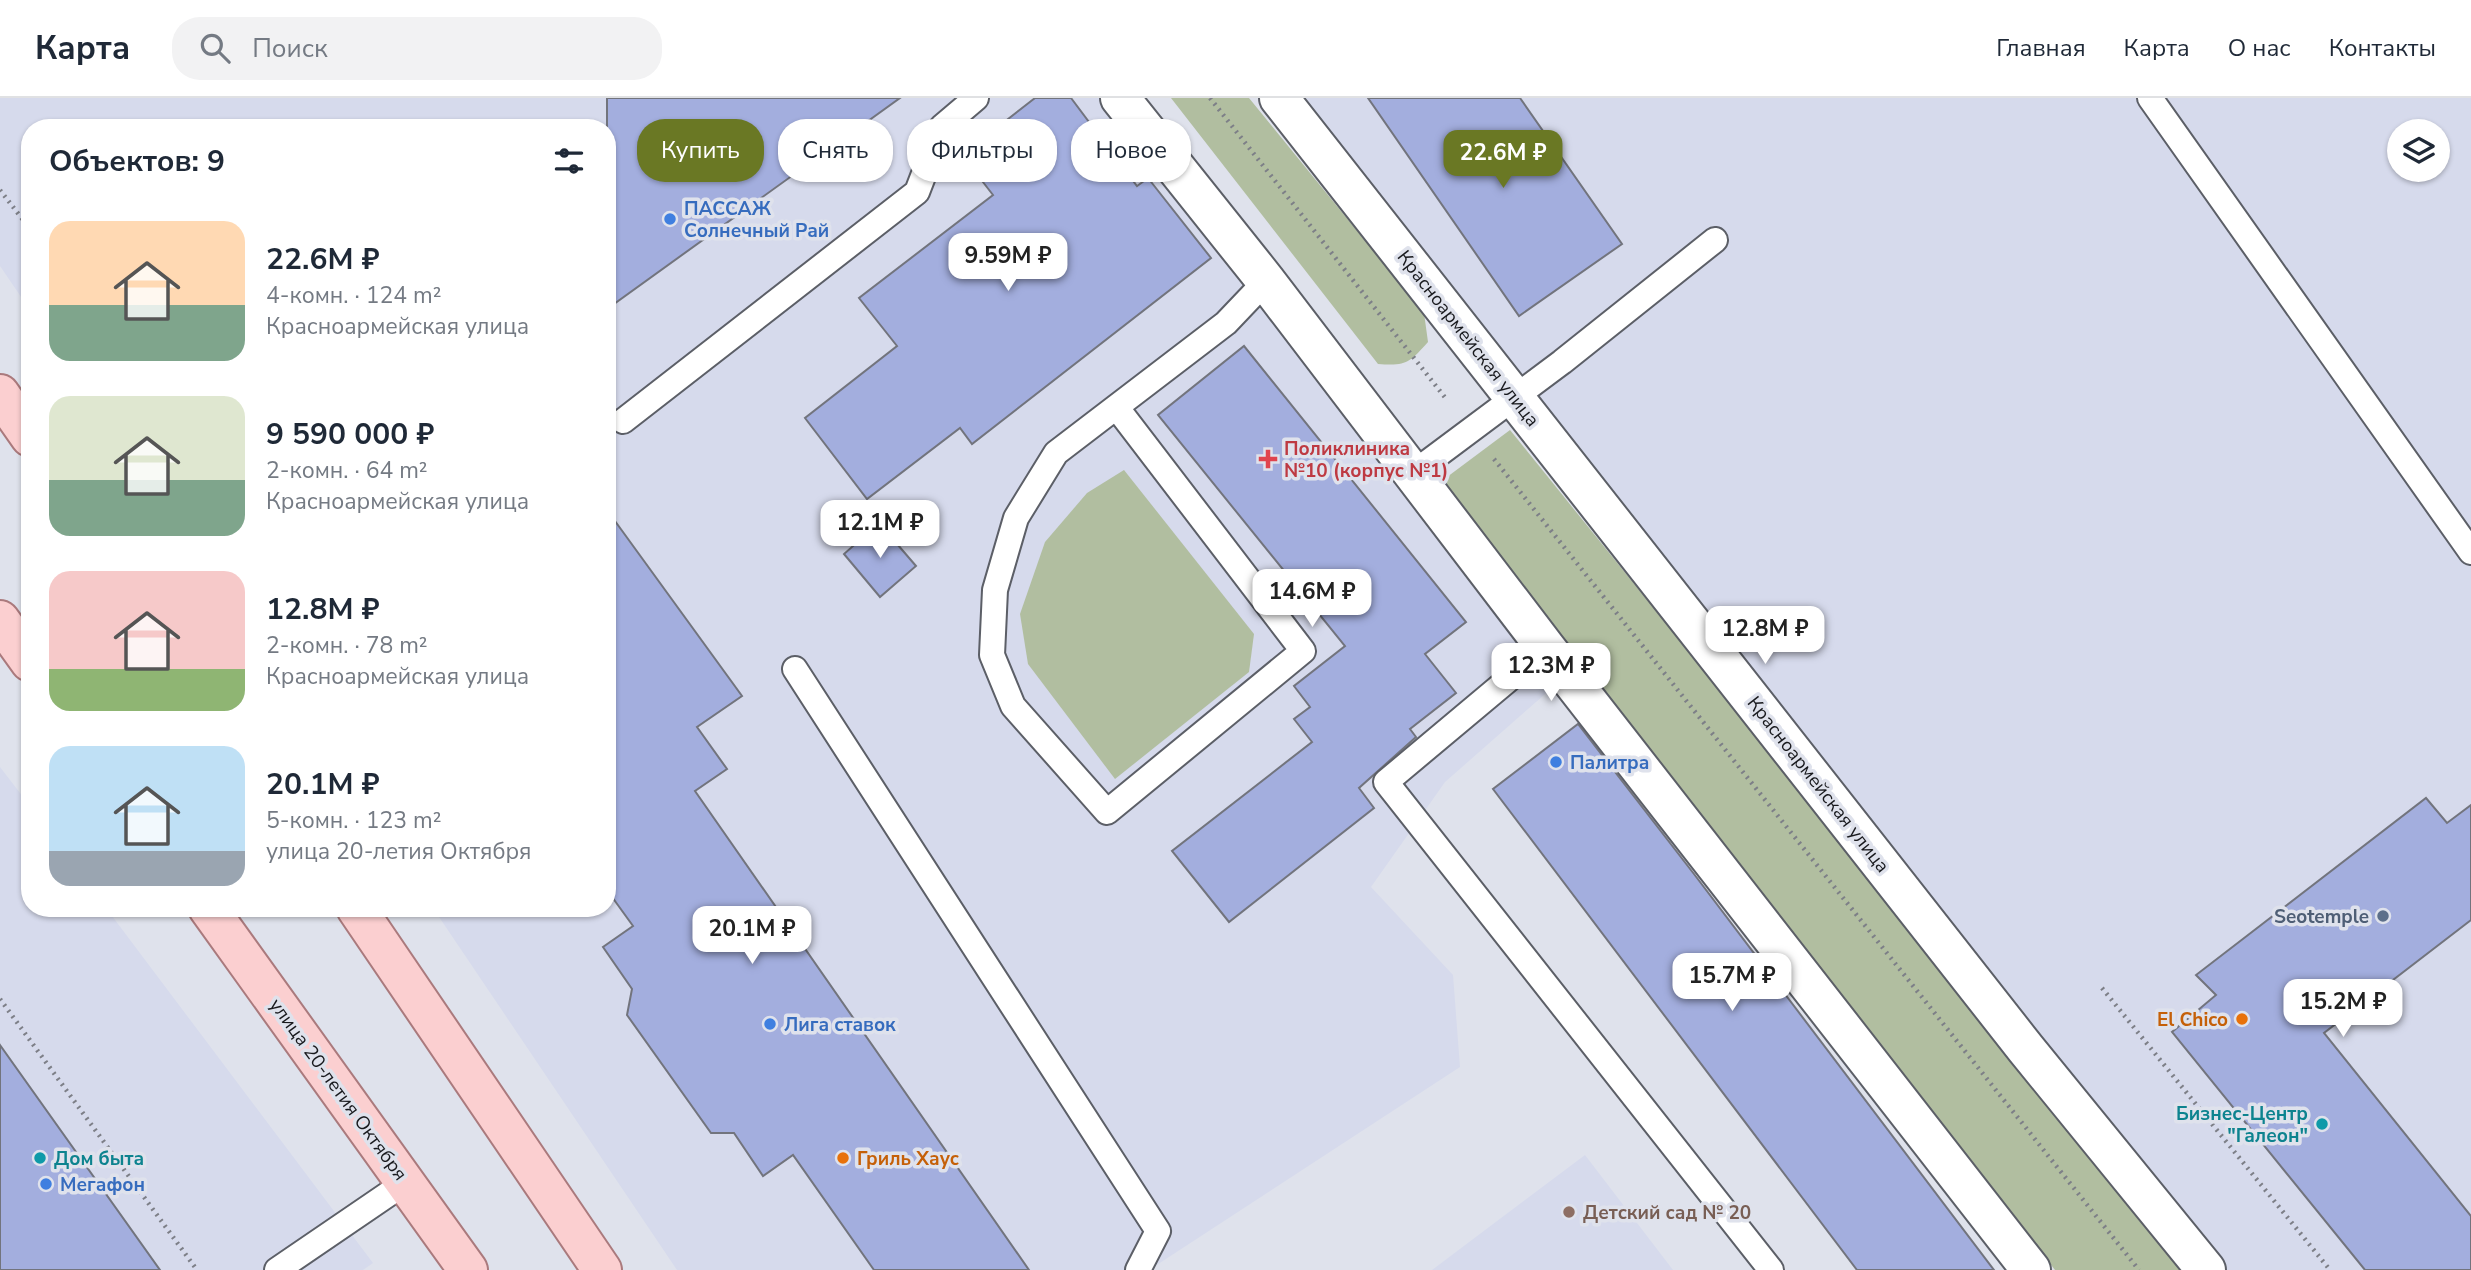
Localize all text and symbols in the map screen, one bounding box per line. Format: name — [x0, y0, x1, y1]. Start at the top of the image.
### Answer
search box — [172, 17, 662, 80]
text: Карта — [35, 26, 130, 71]
icon: search — [196, 29, 234, 67]
text: Поиск — [252, 31, 328, 66]
text: Главная — [1996, 32, 2086, 64]
text: Карта — [2124, 32, 2190, 64]
text: О нас — [2228, 32, 2291, 64]
text: Контакты — [2329, 32, 2436, 64]
chip: Купить — [637, 119, 764, 182]
chip: Снять — [778, 119, 893, 182]
chip: Фильтры — [907, 119, 1057, 182]
chip: Новое — [1071, 119, 1191, 182]
map controls — [2387, 119, 2450, 182]
button: layers — [2387, 119, 2450, 182]
pin: 22.6M ₽ — [1438, 130, 1568, 190]
text: 22.6M ₽ — [1459, 137, 1547, 168]
text: Объектов: 9 — [49, 141, 225, 182]
icon: filters — [550, 142, 588, 180]
place label: ПАССАЖ Солнечный Рай — [684, 196, 829, 244]
marker: ПАССАЖ Солнечный Рай — [662, 211, 678, 227]
pin: 9.59M ₽ — [943, 234, 1073, 293]
text: 22.6M ₽ — [266, 239, 380, 280]
text: 9.59M ₽ — [964, 240, 1052, 271]
street label: Красноармейская улица — [1391, 245, 1545, 432]
icon: home — [105, 249, 189, 333]
text: 4-комн. · 124 m² — [266, 280, 441, 311]
text: Красноармейская улица — [266, 311, 529, 342]
text: 9 590 000 ₽ — [266, 414, 434, 455]
icon: home — [105, 424, 189, 508]
place label: Поликлиника №10 (корпус №1) — [1284, 436, 1448, 484]
marker: Поликлиника №10 (корпус №1) — [1258, 449, 1278, 469]
text: 2-комн. · 64 m² — [266, 455, 428, 486]
text: Красноармейская улица — [266, 486, 529, 517]
pin: 12.1M ₽ — [815, 500, 945, 560]
text: 12.1M ₽ — [836, 507, 924, 538]
pin: 14.6M ₽ — [1247, 570, 1377, 629]
text: 14.6M ₽ — [1268, 576, 1356, 607]
text: 12.8M ₽ — [266, 589, 380, 630]
icon: home — [105, 599, 189, 683]
pin: 12.8M ₽ — [1700, 606, 1830, 666]
text: 12.8M ₽ — [1721, 613, 1809, 644]
text: 2-комн. · 78 m² — [266, 630, 428, 661]
pin: 12.3M ₽ — [1486, 644, 1616, 703]
text: 12.3M ₽ — [1507, 650, 1595, 681]
text: Красноармейская улица — [266, 661, 529, 692]
street label: Красноармейская улица — [1741, 691, 1895, 878]
place label: Палитра — [1570, 750, 1649, 776]
marker: Палитра — [1548, 754, 1564, 770]
text: 20.1M ₽ — [266, 764, 380, 805]
icon: home — [105, 774, 189, 858]
text: 5-комн. · 123 m² — [266, 805, 441, 836]
text: улица 20-летия Октября — [266, 836, 532, 867]
place label: Seotemple — [2274, 904, 2369, 930]
pin: 20.1M ₽ — [687, 906, 817, 966]
marker: Seotemple — [2375, 908, 2391, 924]
text: 20.1M ₽ — [708, 913, 796, 944]
pin: 15.7M ₽ — [1667, 954, 1797, 1013]
text: 15.7M ₽ — [1688, 960, 1776, 991]
pin: 15.2M ₽ — [2278, 979, 2408, 1039]
text: 15.2M ₽ — [2299, 986, 2387, 1017]
street label: улица 20-летия Октября — [263, 993, 413, 1186]
place label: El Chico — [2157, 1007, 2228, 1033]
marker: El Chico — [2234, 1011, 2250, 1027]
place label: Лига ставок — [784, 1012, 896, 1038]
marker: Лига ставок — [762, 1016, 778, 1032]
place label: Бизнес-Центр "Галеон" — [2176, 1101, 2308, 1149]
marker: Бизнес-Центр "Галеон" — [2314, 1116, 2330, 1132]
place label: Дом быта — [54, 1146, 144, 1172]
place label: Гриль Хаус — [857, 1146, 959, 1172]
marker: Дом быта — [32, 1150, 48, 1166]
marker: Гриль Хаус — [835, 1150, 851, 1166]
place label: Мегафон — [60, 1172, 145, 1198]
marker: Мегафон — [38, 1176, 54, 1192]
place label: Детский сад № 20 — [1583, 1200, 1751, 1226]
marker: Детский сад № 20 — [1561, 1204, 1577, 1220]

